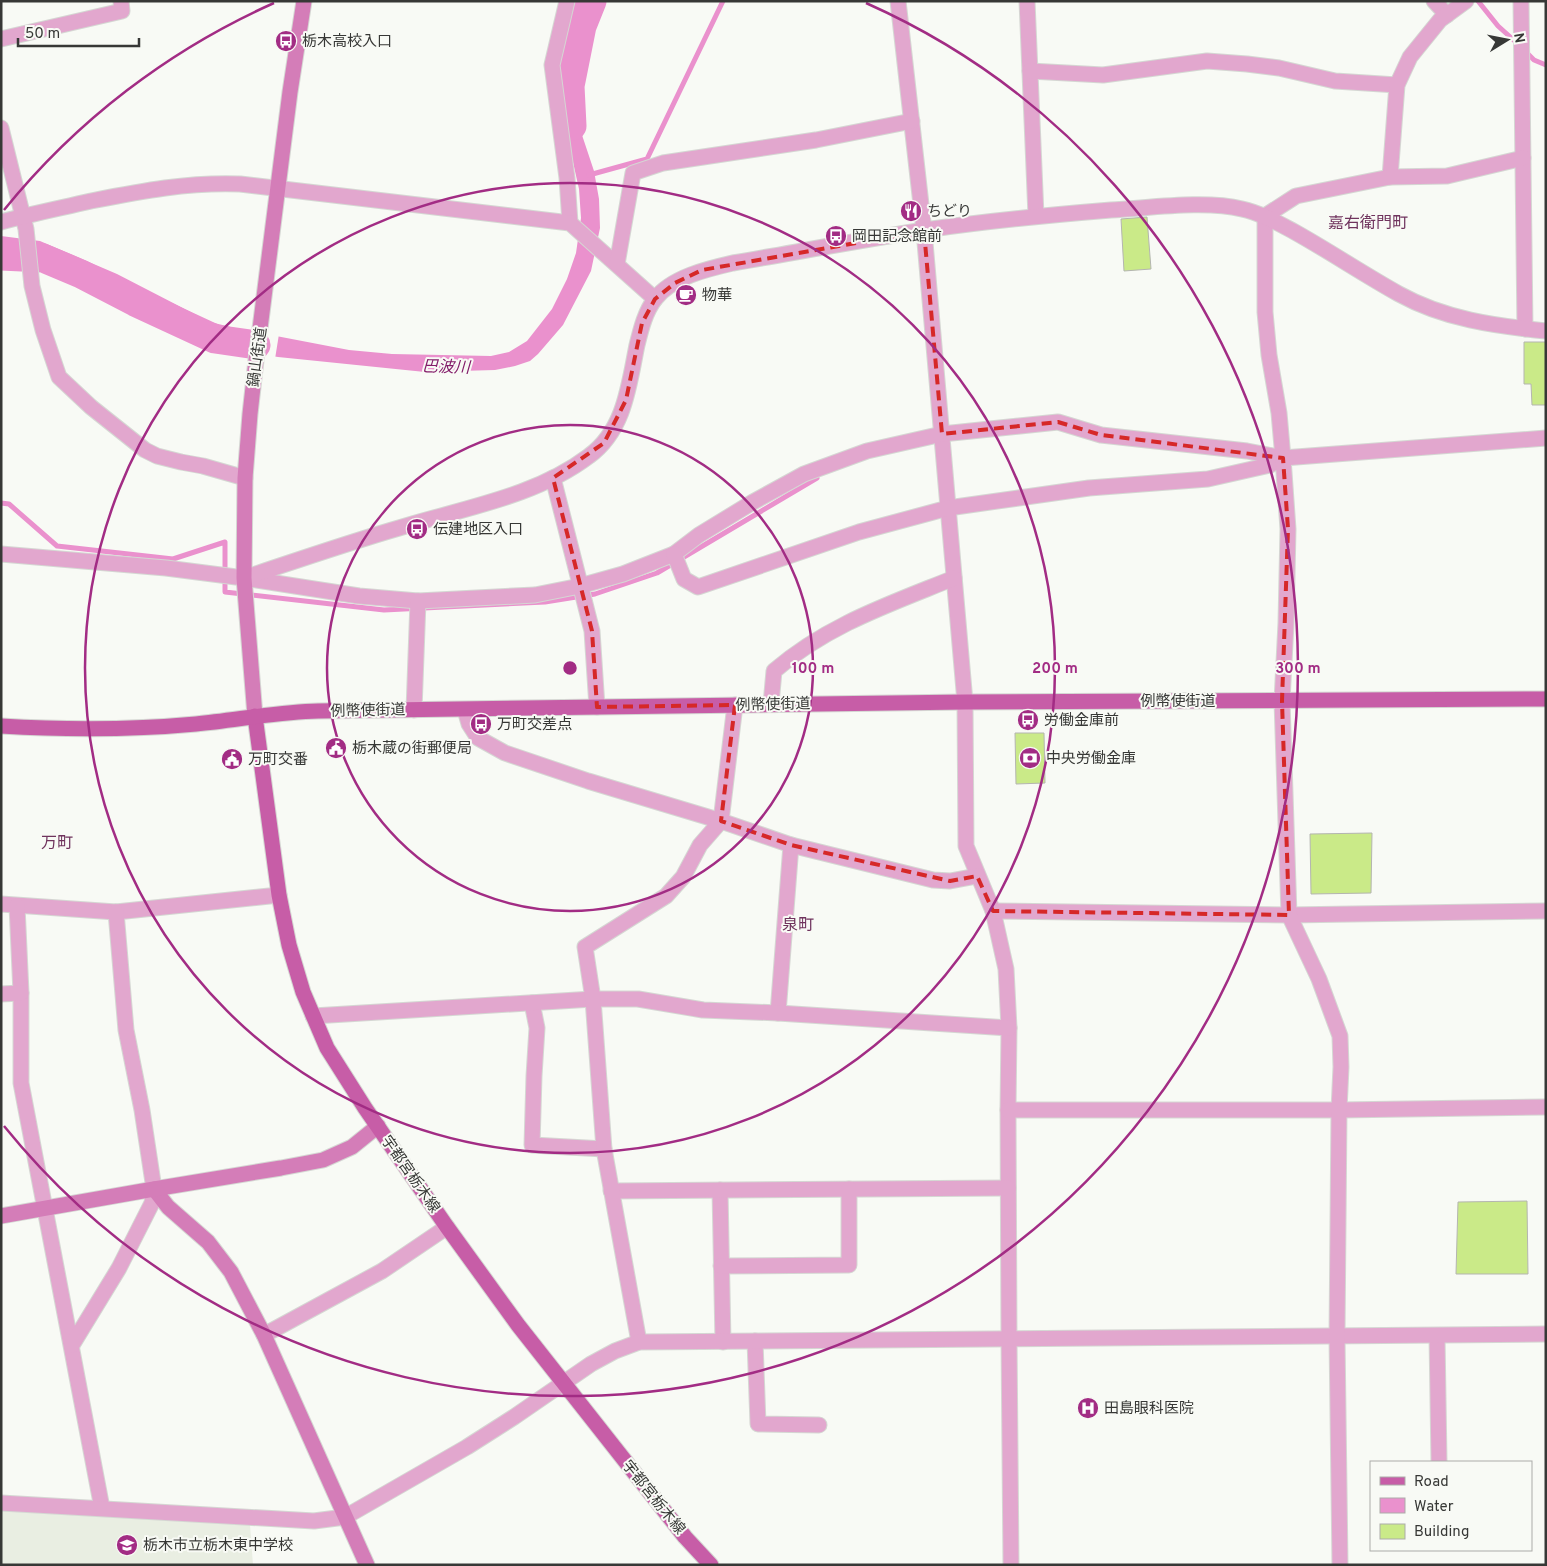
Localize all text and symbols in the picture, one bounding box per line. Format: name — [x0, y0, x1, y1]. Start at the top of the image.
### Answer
scale bar — [18, 15, 139, 47]
north arrow — [1482, 15, 1532, 65]
text: 50 m — [25, 25, 60, 44]
bus stop icon: 栃木高校入口 — [274, 29, 298, 53]
text: N — [1509, 32, 1528, 44]
place label: 栃木高校入口 — [302, 33, 392, 52]
restaurant icon: ちどり — [899, 199, 923, 223]
place label: ちどり — [927, 203, 972, 222]
district label: 嘉右衛門町 — [1328, 214, 1408, 234]
bus stop icon: 岡田記念館前 — [824, 224, 848, 248]
place label: 岡田記念館前 — [852, 228, 942, 247]
cafe icon: 物華 — [674, 283, 698, 307]
place label: 物華 — [702, 287, 732, 306]
street label: 鍋山街道 — [245, 326, 272, 388]
water label: 巴波川 — [422, 357, 472, 379]
bus stop icon: 伝建地区入口 — [405, 517, 429, 541]
place label: 伝建地区入口 — [433, 521, 523, 540]
centre of rings — [561, 659, 579, 677]
text: 100 m — [792, 660, 834, 679]
text: 200 m — [1032, 660, 1078, 679]
text: 300 m — [1275, 660, 1321, 679]
street label: 例幣使街道 — [1140, 692, 1216, 712]
street label: 例幣使街道 — [735, 694, 811, 716]
street label: 例幣使街道 — [330, 700, 406, 722]
bus stop icon: 労働金庫前 — [1016, 708, 1040, 732]
bus stop icon: 万町交差点 — [469, 712, 493, 736]
place label: 労働金庫前 — [1044, 712, 1119, 731]
place label: 万町交差点 — [497, 716, 572, 735]
public building icon: 栃木蔵の街郵便局 — [324, 736, 348, 760]
place label: 栃木蔵の街郵便局 — [352, 740, 472, 759]
bank icon: 中央労働金庫 — [1018, 746, 1042, 770]
public building icon: 万町交番 — [220, 747, 244, 771]
place label: 中央労働金庫 — [1046, 750, 1136, 769]
place label: 万町交番 — [248, 751, 308, 770]
district label: 万町 — [41, 834, 73, 854]
district label: 泉町 — [782, 916, 814, 936]
street label: 宇都宮栃木線 — [376, 1133, 443, 1217]
hospital icon: 田島眼科医院 — [1076, 1396, 1100, 1420]
place label: 田島眼科医院 — [1104, 1400, 1194, 1419]
street label: 宇都宮栃木線 — [617, 1457, 689, 1539]
legend — [1370, 1461, 1532, 1551]
text: Road — [1414, 1473, 1449, 1492]
text: Water — [1414, 1498, 1454, 1517]
text: Building — [1414, 1523, 1469, 1542]
school or university icon: 栃木市立栃木東中学校 — [115, 1533, 139, 1557]
place label: 栃木市立栃木東中学校 — [143, 1537, 293, 1556]

